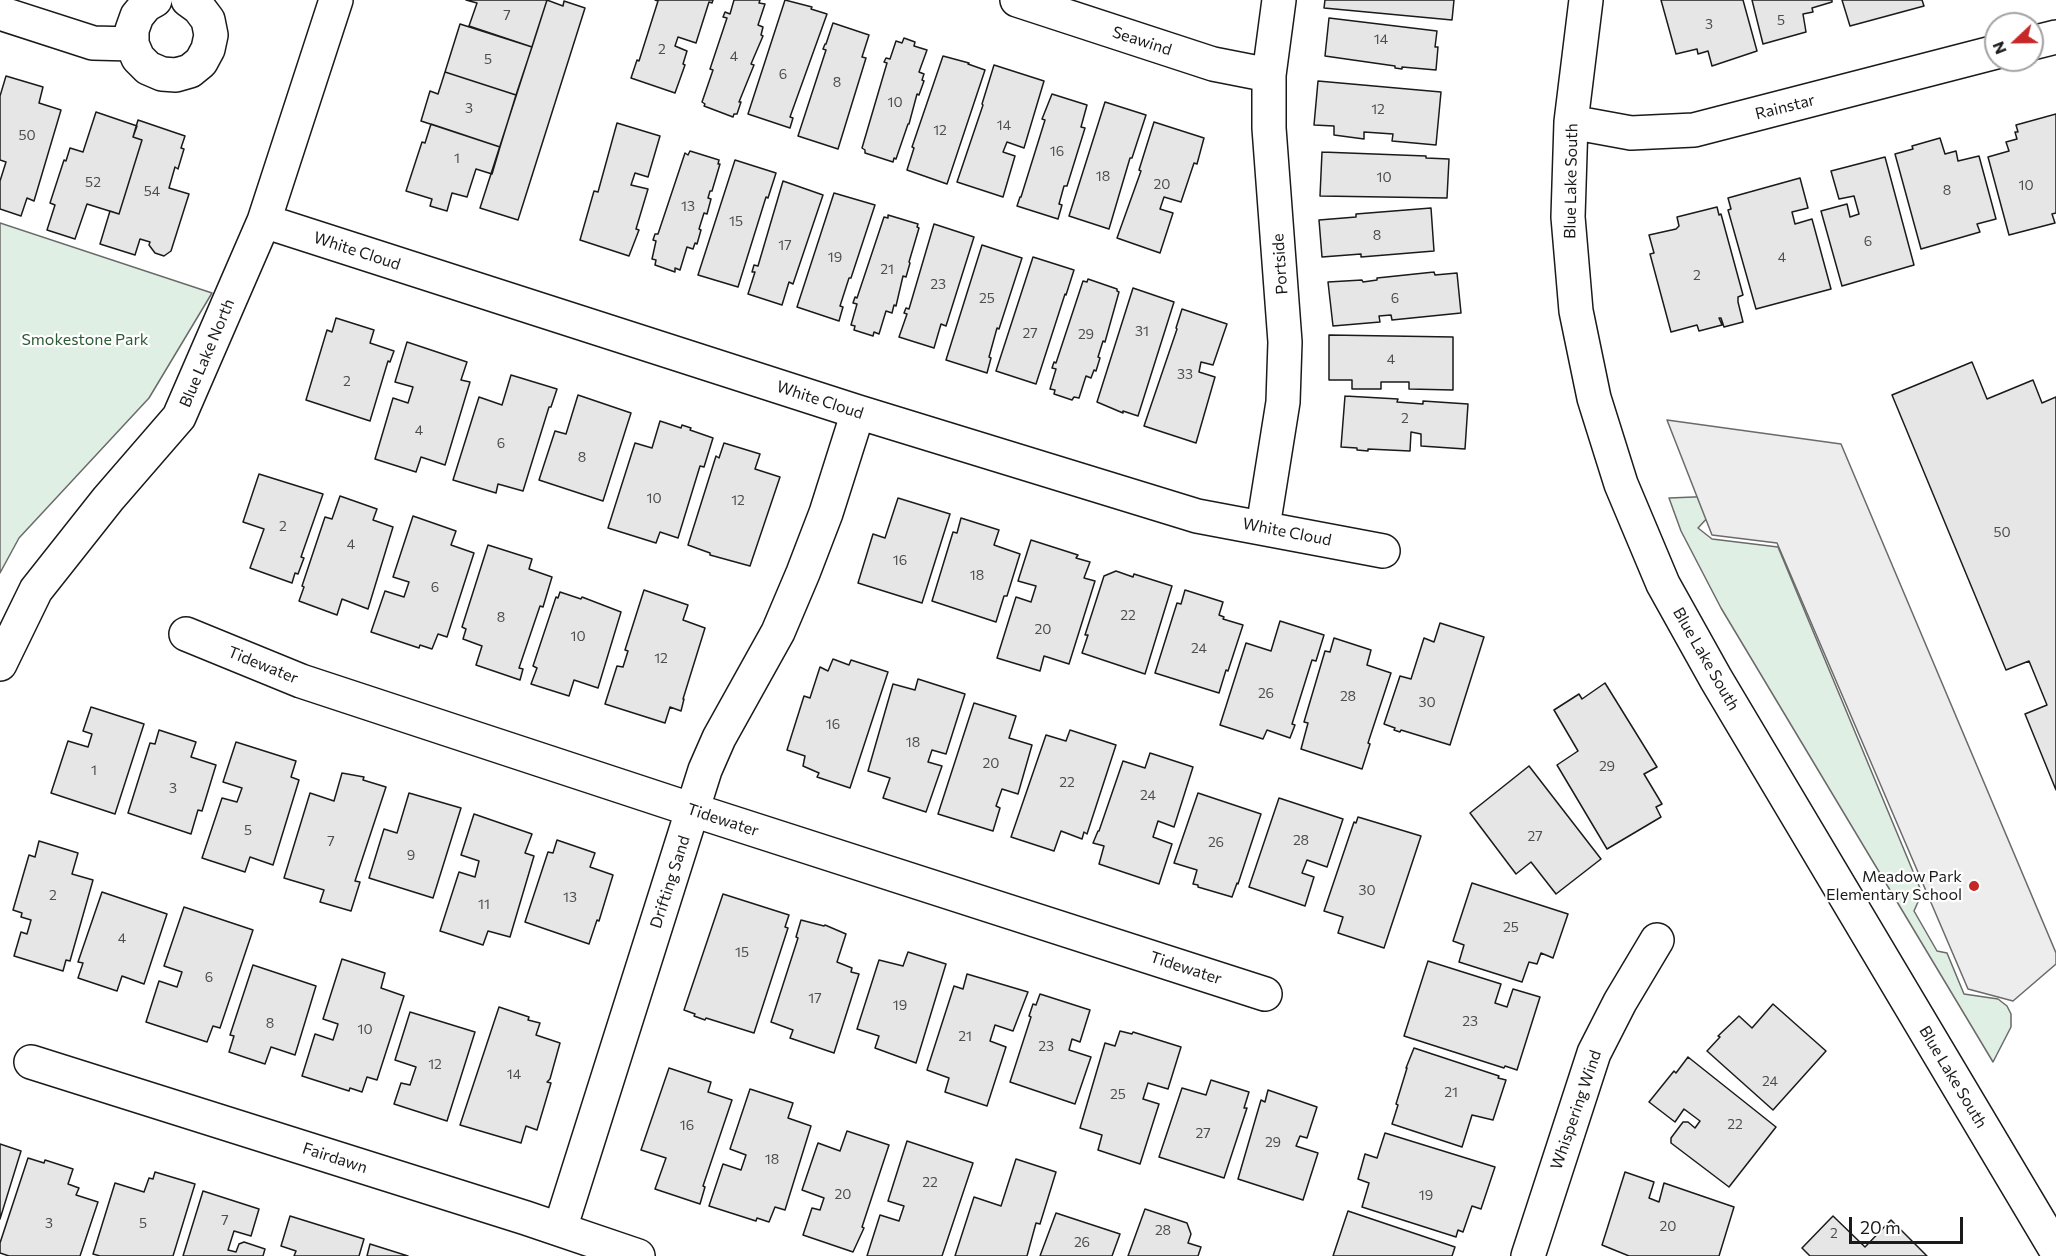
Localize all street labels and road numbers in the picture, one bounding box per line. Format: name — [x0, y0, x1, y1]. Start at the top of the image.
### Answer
street label: Seawind — [1110, 22, 1174, 60]
street label: Rainstar — [1753, 90, 1817, 124]
street label: Blue Lake South — [1560, 123, 1582, 239]
street label: White Cloud — [311, 228, 403, 274]
street label: Portside — [1268, 233, 1292, 295]
street label: Blue Lake North — [176, 296, 238, 410]
street label: White Cloud — [774, 377, 866, 423]
street label: White Cloud — [1241, 514, 1333, 550]
street label: Blue Lake South — [1669, 604, 1743, 714]
street label: Tidewater — [225, 642, 301, 688]
street label: Tidewater — [685, 799, 761, 841]
street label: Drifting Sand — [646, 833, 694, 931]
street label: Tidewater — [1148, 947, 1224, 989]
street label: Blue Lake South — [1915, 1022, 1991, 1132]
street label: Whispering Wind — [1547, 1048, 1605, 1172]
street label: Fairdawn — [300, 1139, 370, 1177]

